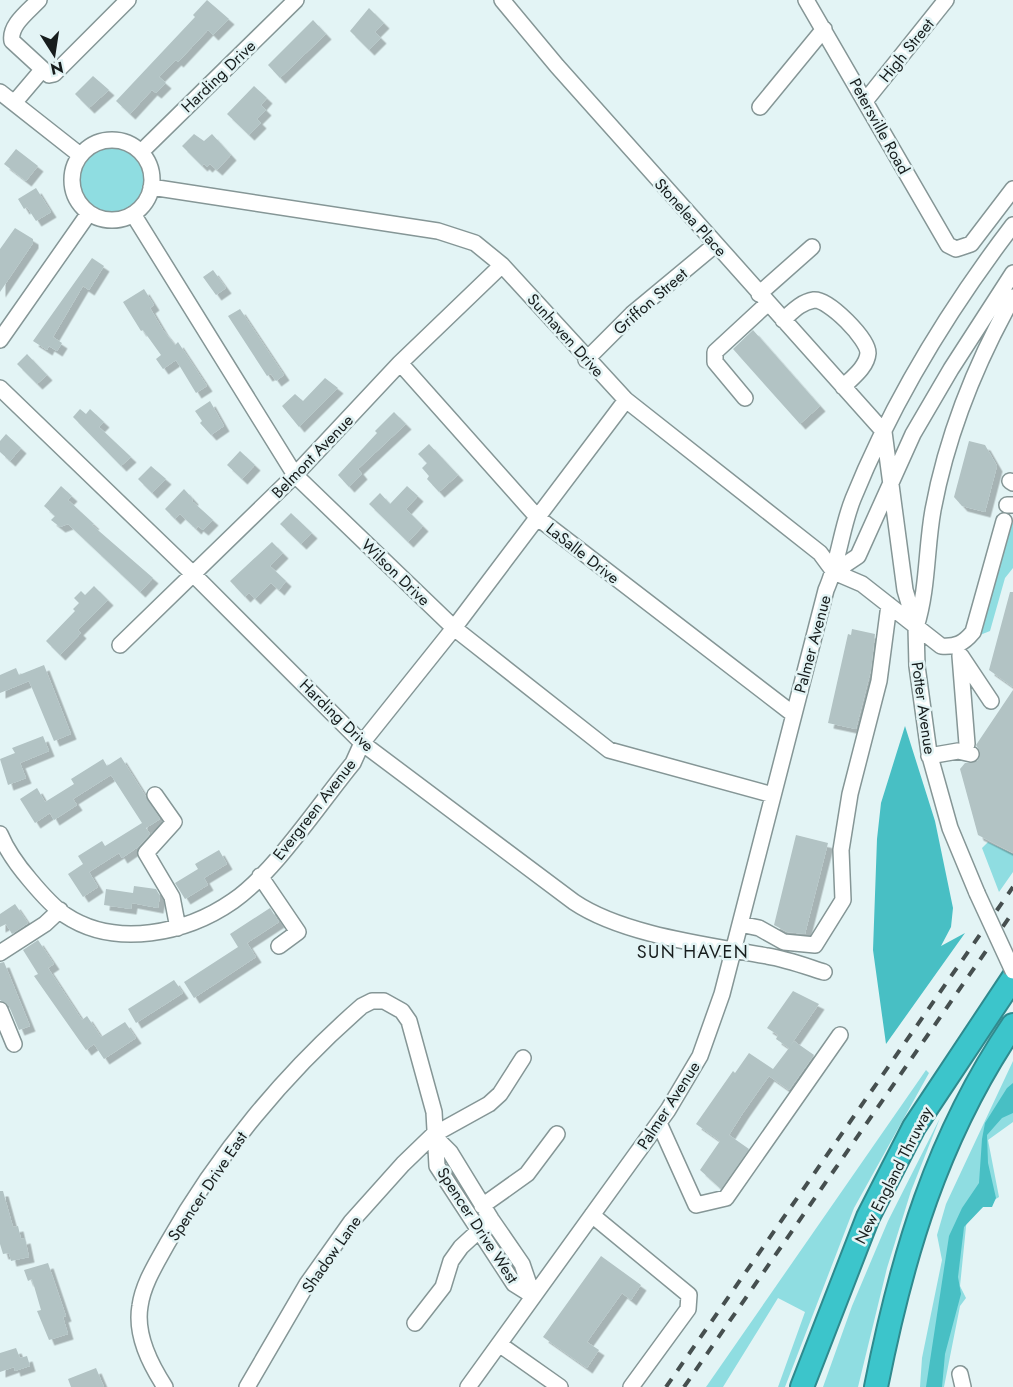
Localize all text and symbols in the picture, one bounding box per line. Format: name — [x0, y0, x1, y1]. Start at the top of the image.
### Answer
street label: High Street — [874, 13, 939, 87]
north arrow — [24, 24, 84, 84]
street label: Harding Drive — [176, 35, 261, 118]
text: N — [48, 56, 66, 81]
street label: Petersville Road — [844, 74, 915, 178]
street label: Stonelea Place — [649, 173, 732, 262]
street label: Griffon Street — [608, 263, 692, 340]
street label: Sunhaven Drive — [522, 288, 609, 382]
street label: Belmont Avenue — [266, 409, 358, 504]
street label: LaSalle Drive — [541, 517, 624, 589]
street label: Wilson Drive — [356, 534, 435, 611]
street label: Palmer Avenue — [788, 593, 837, 696]
street label: Potter Avenue — [906, 660, 941, 756]
street label: Harding Drive — [294, 674, 379, 757]
street label: Evergreen Avenue — [267, 754, 361, 865]
district label: SUN HAVEN — [637, 939, 749, 965]
street label: Palmer Avenue — [631, 1057, 705, 1154]
street label: New England Thruway — [849, 1102, 938, 1248]
street label: Spencer Drive East — [162, 1127, 253, 1246]
street label: Spencer Drive West — [431, 1163, 524, 1288]
street label: Shadow Lane — [296, 1211, 367, 1298]

